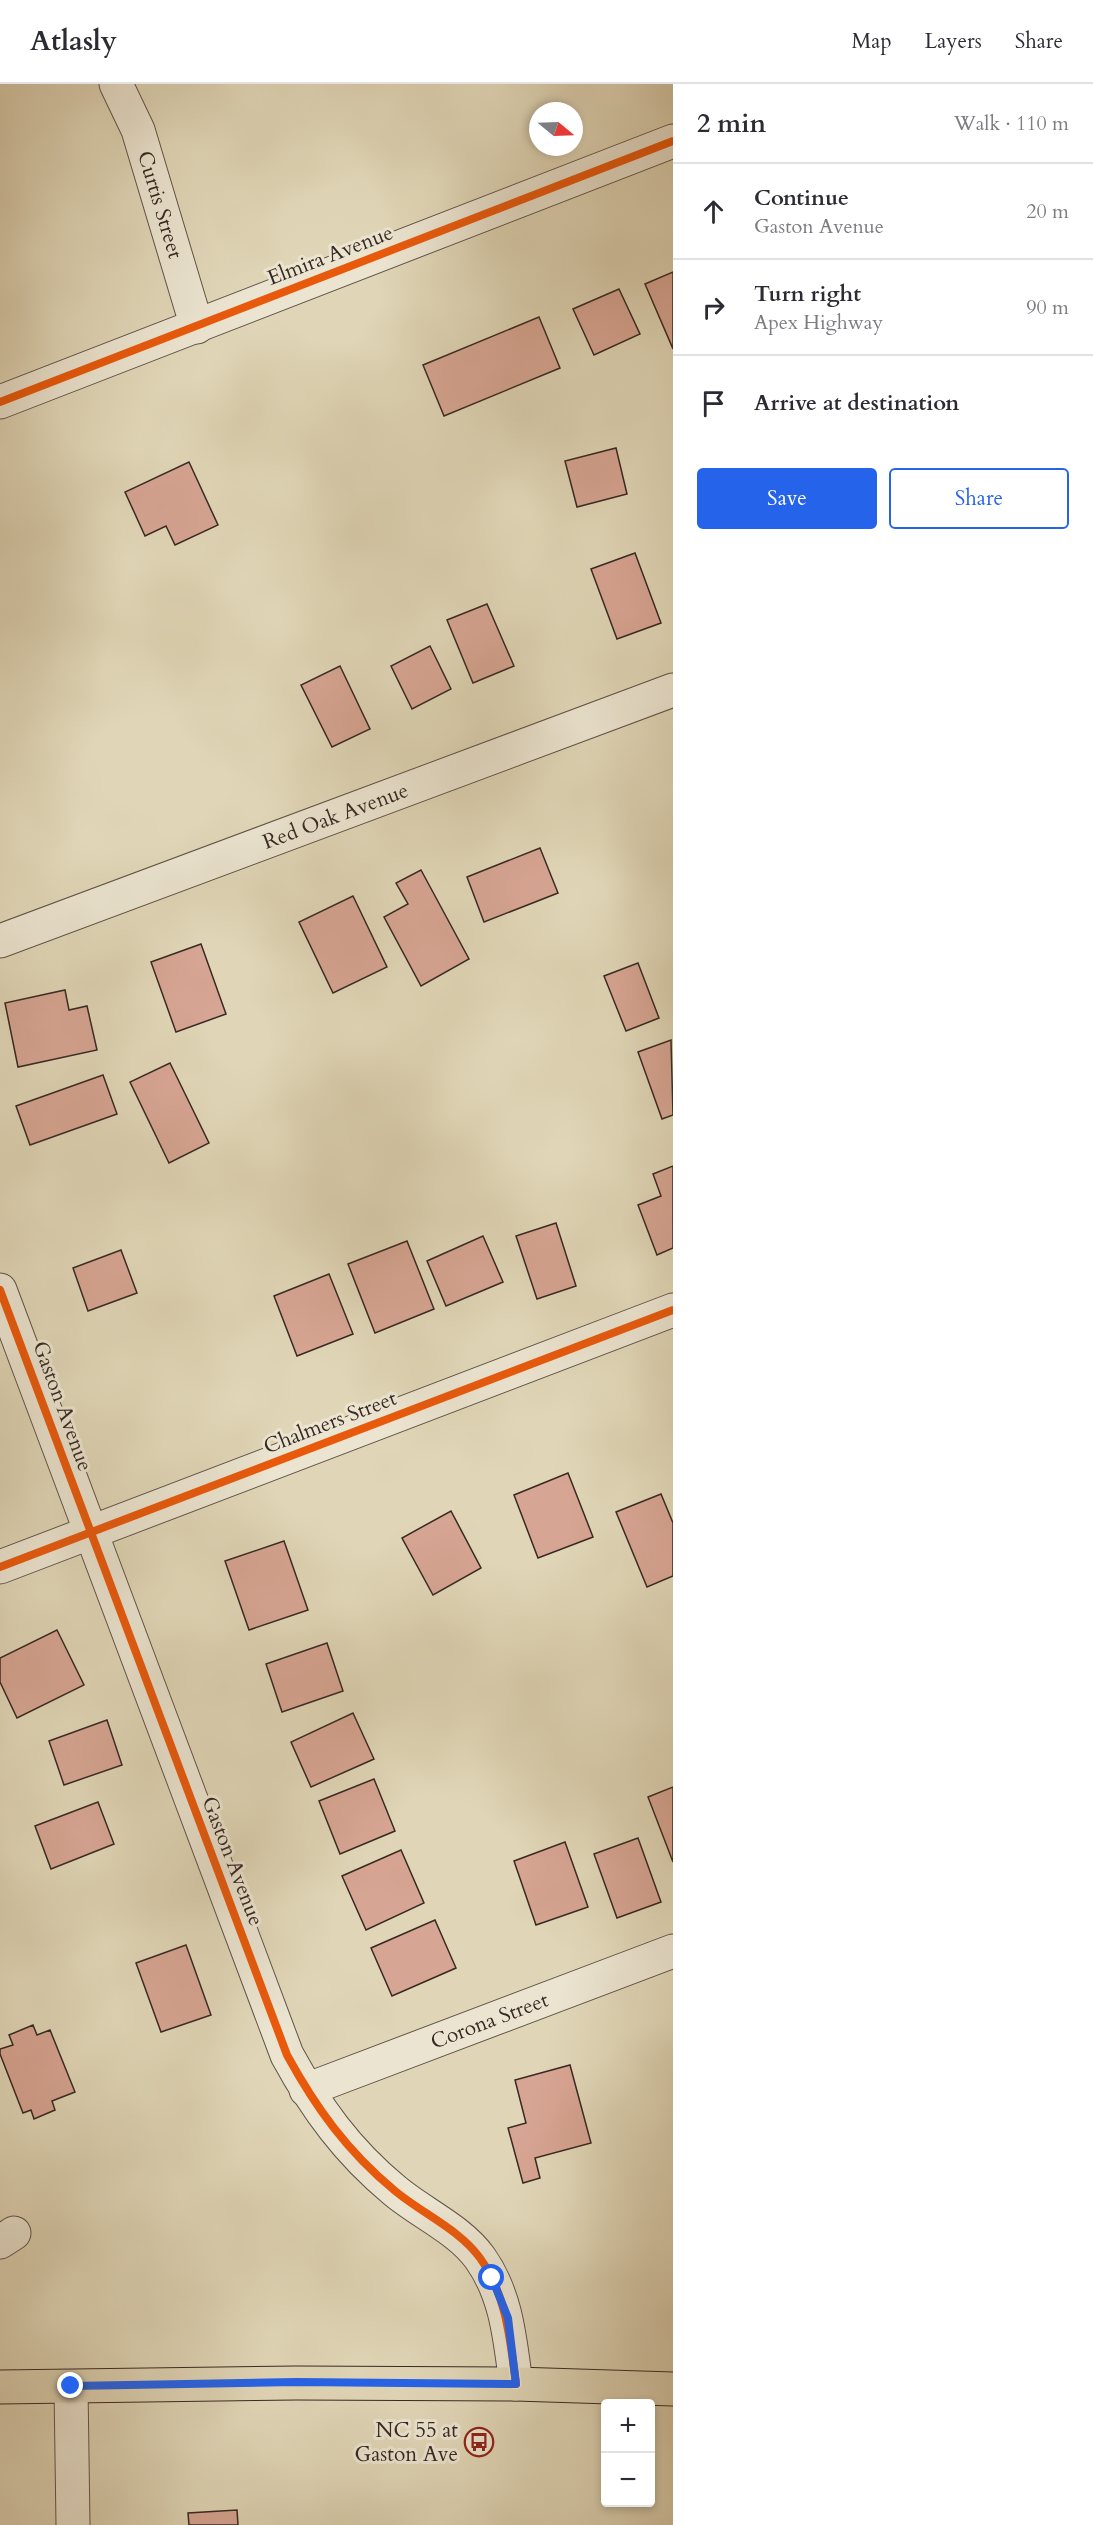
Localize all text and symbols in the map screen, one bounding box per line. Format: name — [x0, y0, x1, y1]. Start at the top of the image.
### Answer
text: Atlasly — [30, 22, 117, 60]
text: Map — [852, 27, 892, 56]
text: Layers — [925, 27, 982, 56]
text: Share — [1015, 27, 1063, 56]
north arrow — [529, 102, 583, 156]
text: 2 min — [697, 106, 766, 141]
text: Walk · 110 m — [954, 110, 1069, 137]
street label: Curtis Street — [130, 148, 190, 263]
text: Continue — [754, 183, 849, 213]
icon: ahead — [697, 195, 730, 228]
text: 20 m — [1026, 198, 1069, 225]
text: Gaston Avenue — [754, 213, 884, 240]
street label: Elmira Avenue — [263, 218, 397, 293]
text: Turn right — [754, 279, 861, 309]
icon: right — [697, 291, 730, 324]
text: 90 m — [1026, 294, 1069, 321]
text: Apex Highway — [754, 309, 883, 336]
icon: arrive — [697, 387, 730, 420]
text: Arrive at destination — [754, 388, 959, 418]
button: Save — [697, 468, 877, 529]
button: Share — [889, 468, 1069, 529]
street label: Red Oak Avenue — [259, 776, 412, 857]
street label: Gaston Avenue — [26, 1337, 99, 1475]
street label: Chalmers Street — [260, 1384, 401, 1461]
street label: Gaston Avenue — [195, 1792, 271, 1930]
street label: Corona Street — [427, 1985, 553, 2057]
route start — [478, 2264, 504, 2290]
route end — [57, 2372, 83, 2398]
map controls — [601, 2399, 655, 2507]
button: + — [601, 2399, 655, 2453]
place label: NC 55 at Gaston Ave — [355, 2416, 458, 2469]
bus stop icon: NC 55 at Gaston Ave — [463, 2426, 495, 2458]
button: − — [601, 2453, 655, 2507]

